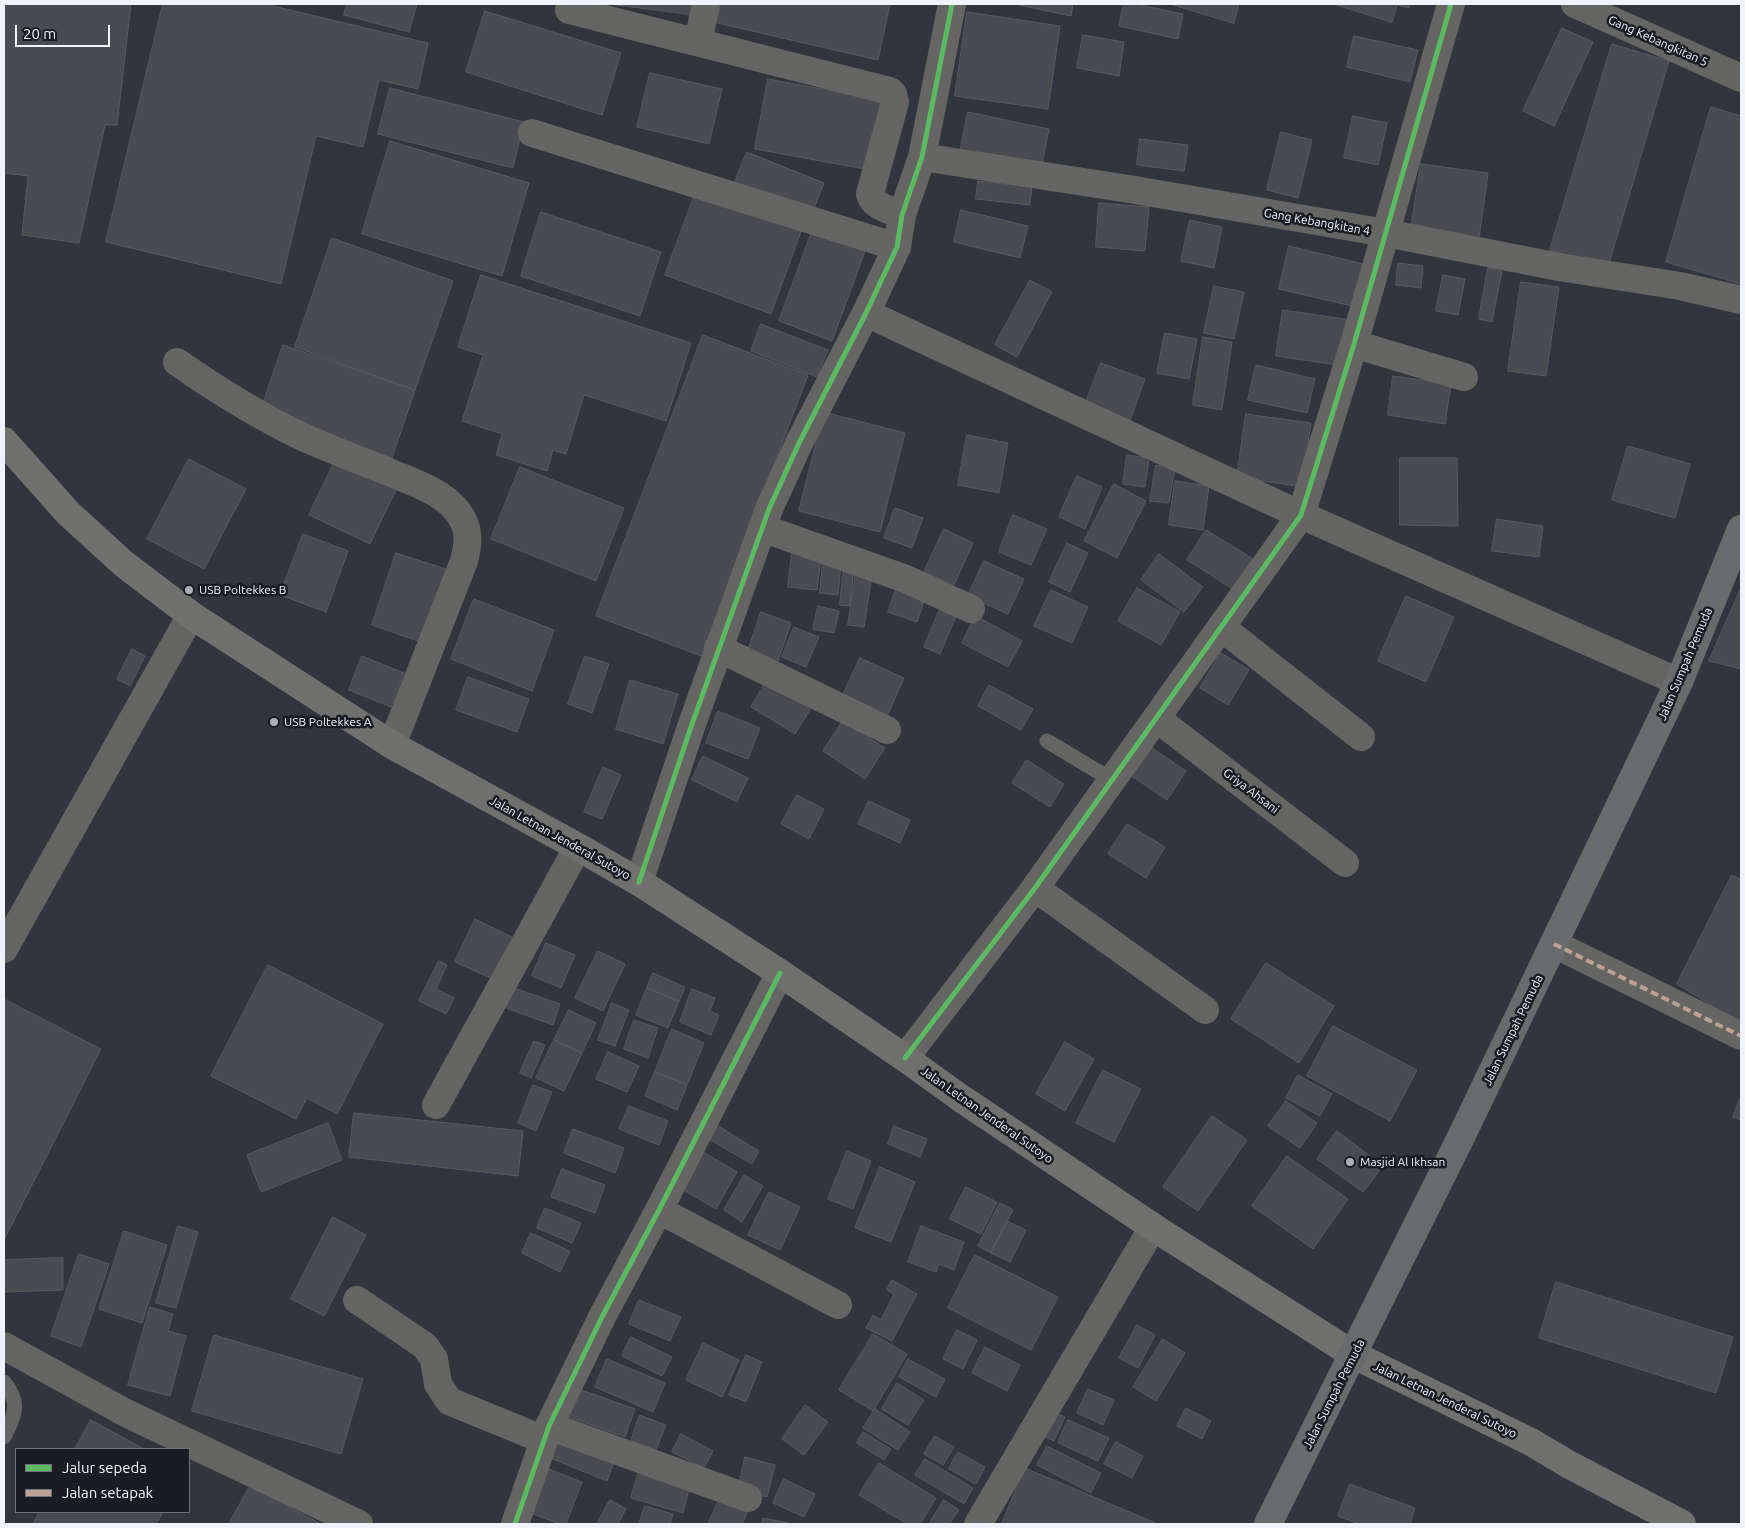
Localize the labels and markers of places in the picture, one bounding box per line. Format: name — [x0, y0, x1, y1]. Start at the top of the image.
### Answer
place label: USB Poltekkes B — [199, 583, 286, 597]
marker: USB Poltekkes B — [183, 584, 195, 596]
place label: USB Poltekkes A — [284, 715, 372, 729]
marker: USB Poltekkes A — [268, 716, 280, 728]
place label: Masjid Al Ikhsan — [1360, 1155, 1445, 1169]
marker: Masjid Al Ikhsan — [1344, 1156, 1356, 1168]

